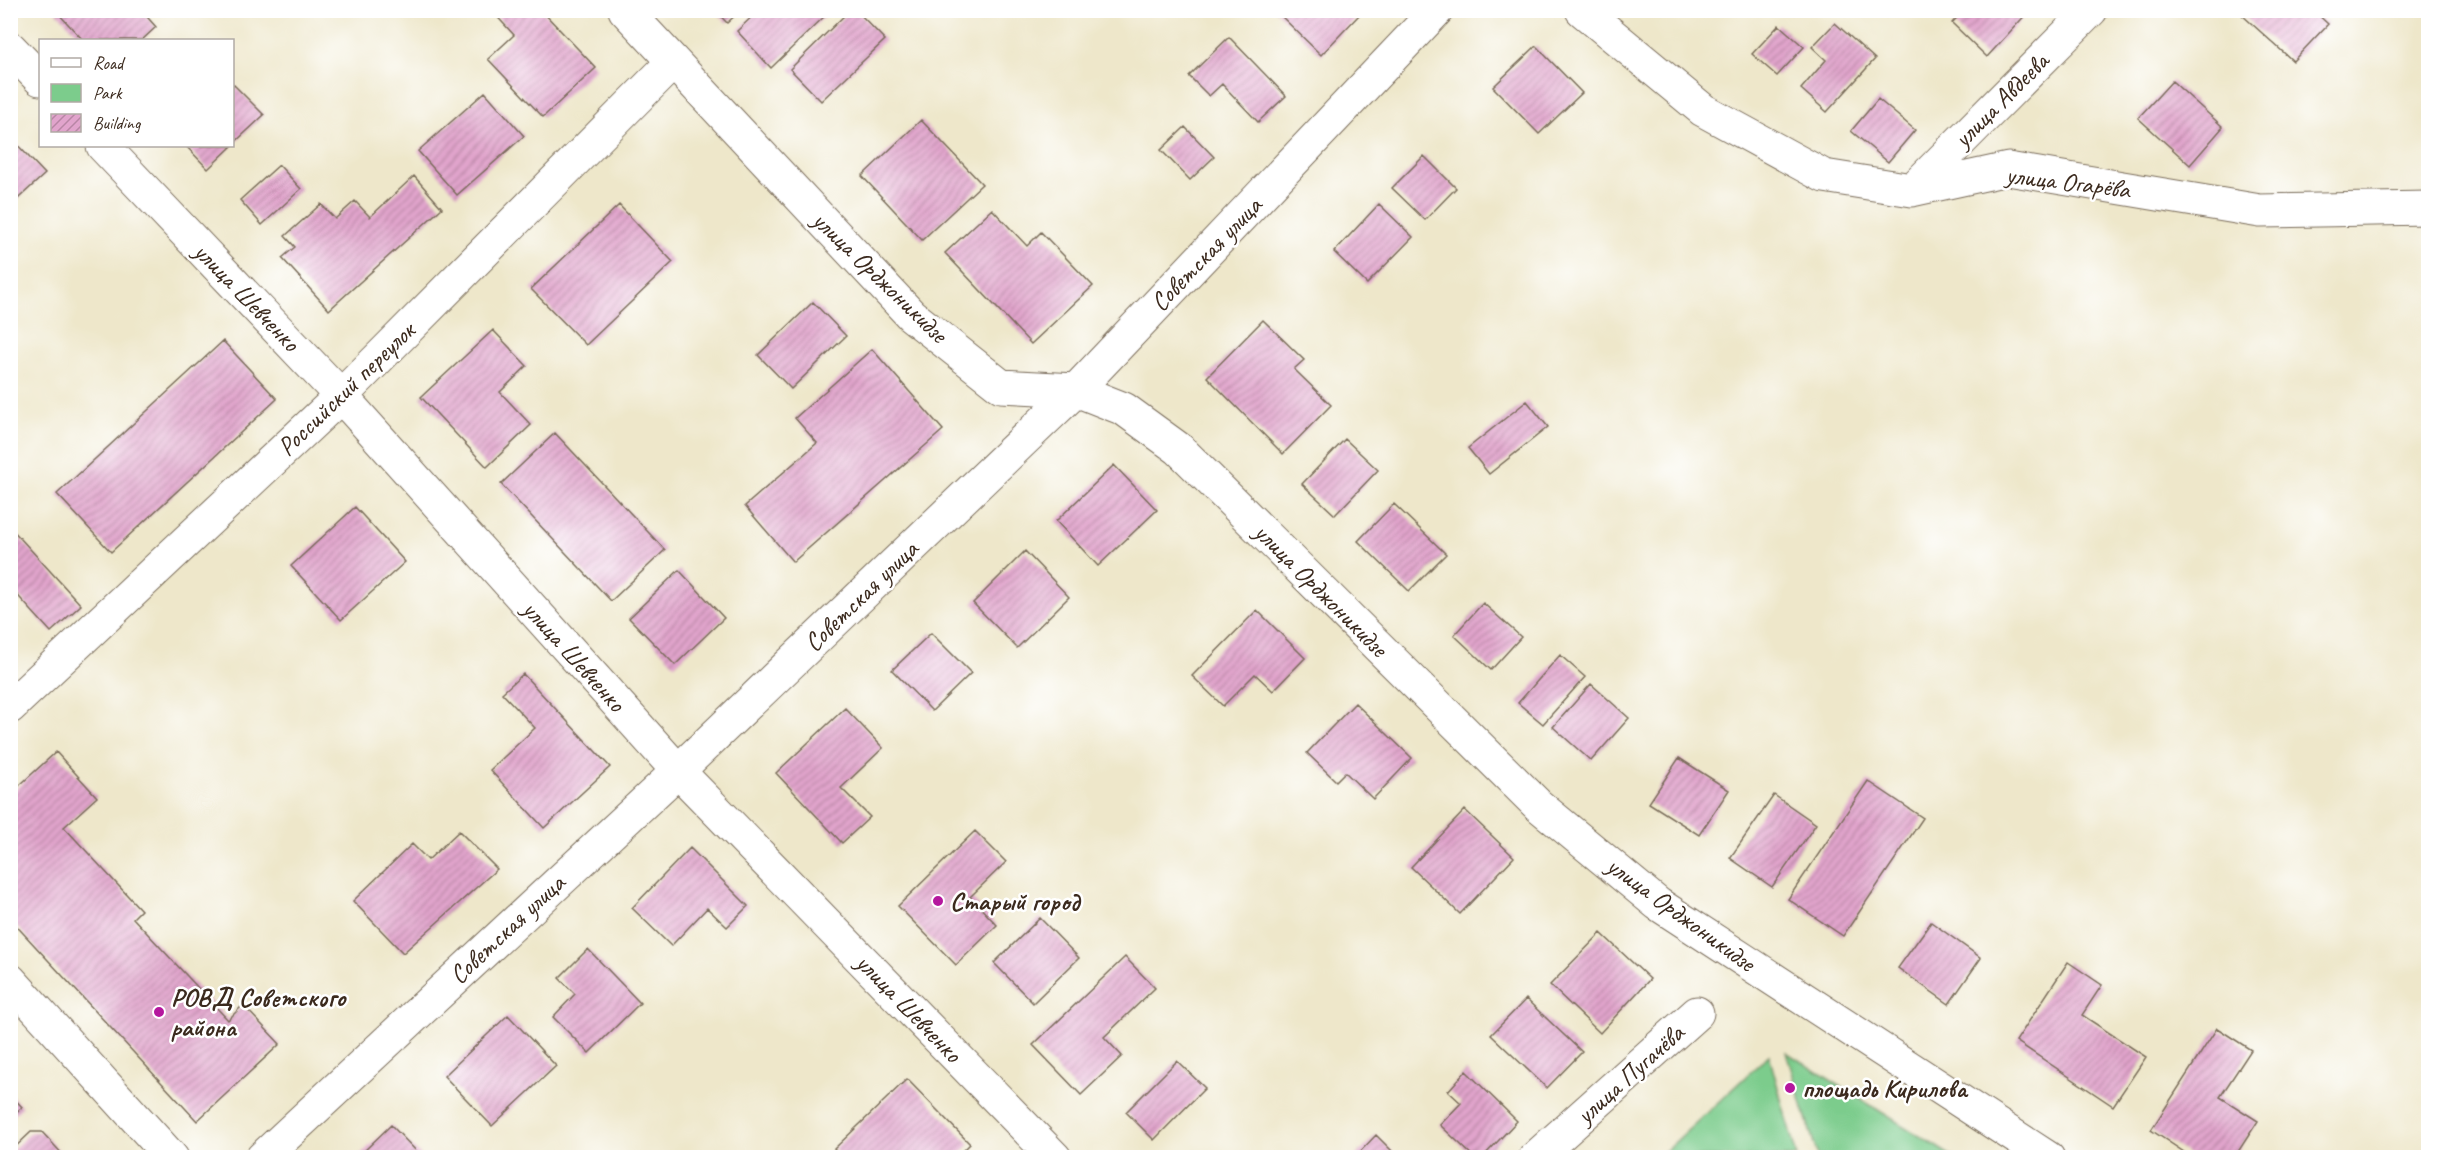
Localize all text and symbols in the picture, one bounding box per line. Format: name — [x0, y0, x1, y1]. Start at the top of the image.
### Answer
legend — [39, 39, 234, 147]
street label: улица Авдеева — [1945, 44, 2057, 156]
text: Road — [93, 52, 126, 74]
text: Park — [93, 82, 123, 104]
text: Building — [93, 112, 142, 134]
street label: улица Огарёва — [2002, 158, 2134, 206]
street label: Советская улица — [1143, 189, 1270, 318]
street label: улица Орджоникидзе — [804, 203, 957, 352]
street label: улица Шевченко — [185, 234, 308, 360]
street label: Российский переулок — [270, 313, 424, 463]
street label: улица Орджоникидзе — [1246, 515, 1397, 666]
street label: Советская улица — [797, 532, 926, 659]
street label: улица Шевченко — [514, 592, 634, 720]
street label: улица Орджоникидзе — [1599, 848, 1764, 981]
street label: Советская улица — [442, 866, 573, 991]
place label: Старый город — [950, 885, 1082, 918]
marker: Старый город — [931, 894, 945, 908]
street label: улица Шевченко — [847, 945, 970, 1071]
place label: РОВД Советского района — [171, 981, 347, 1044]
marker: РОВД Советского района — [152, 1005, 166, 1019]
street label: улица Пугачёва — [1568, 1016, 1692, 1133]
place label: площадь Кирилова — [1802, 1072, 1969, 1105]
marker: площадь Кирилова — [1783, 1081, 1797, 1095]

